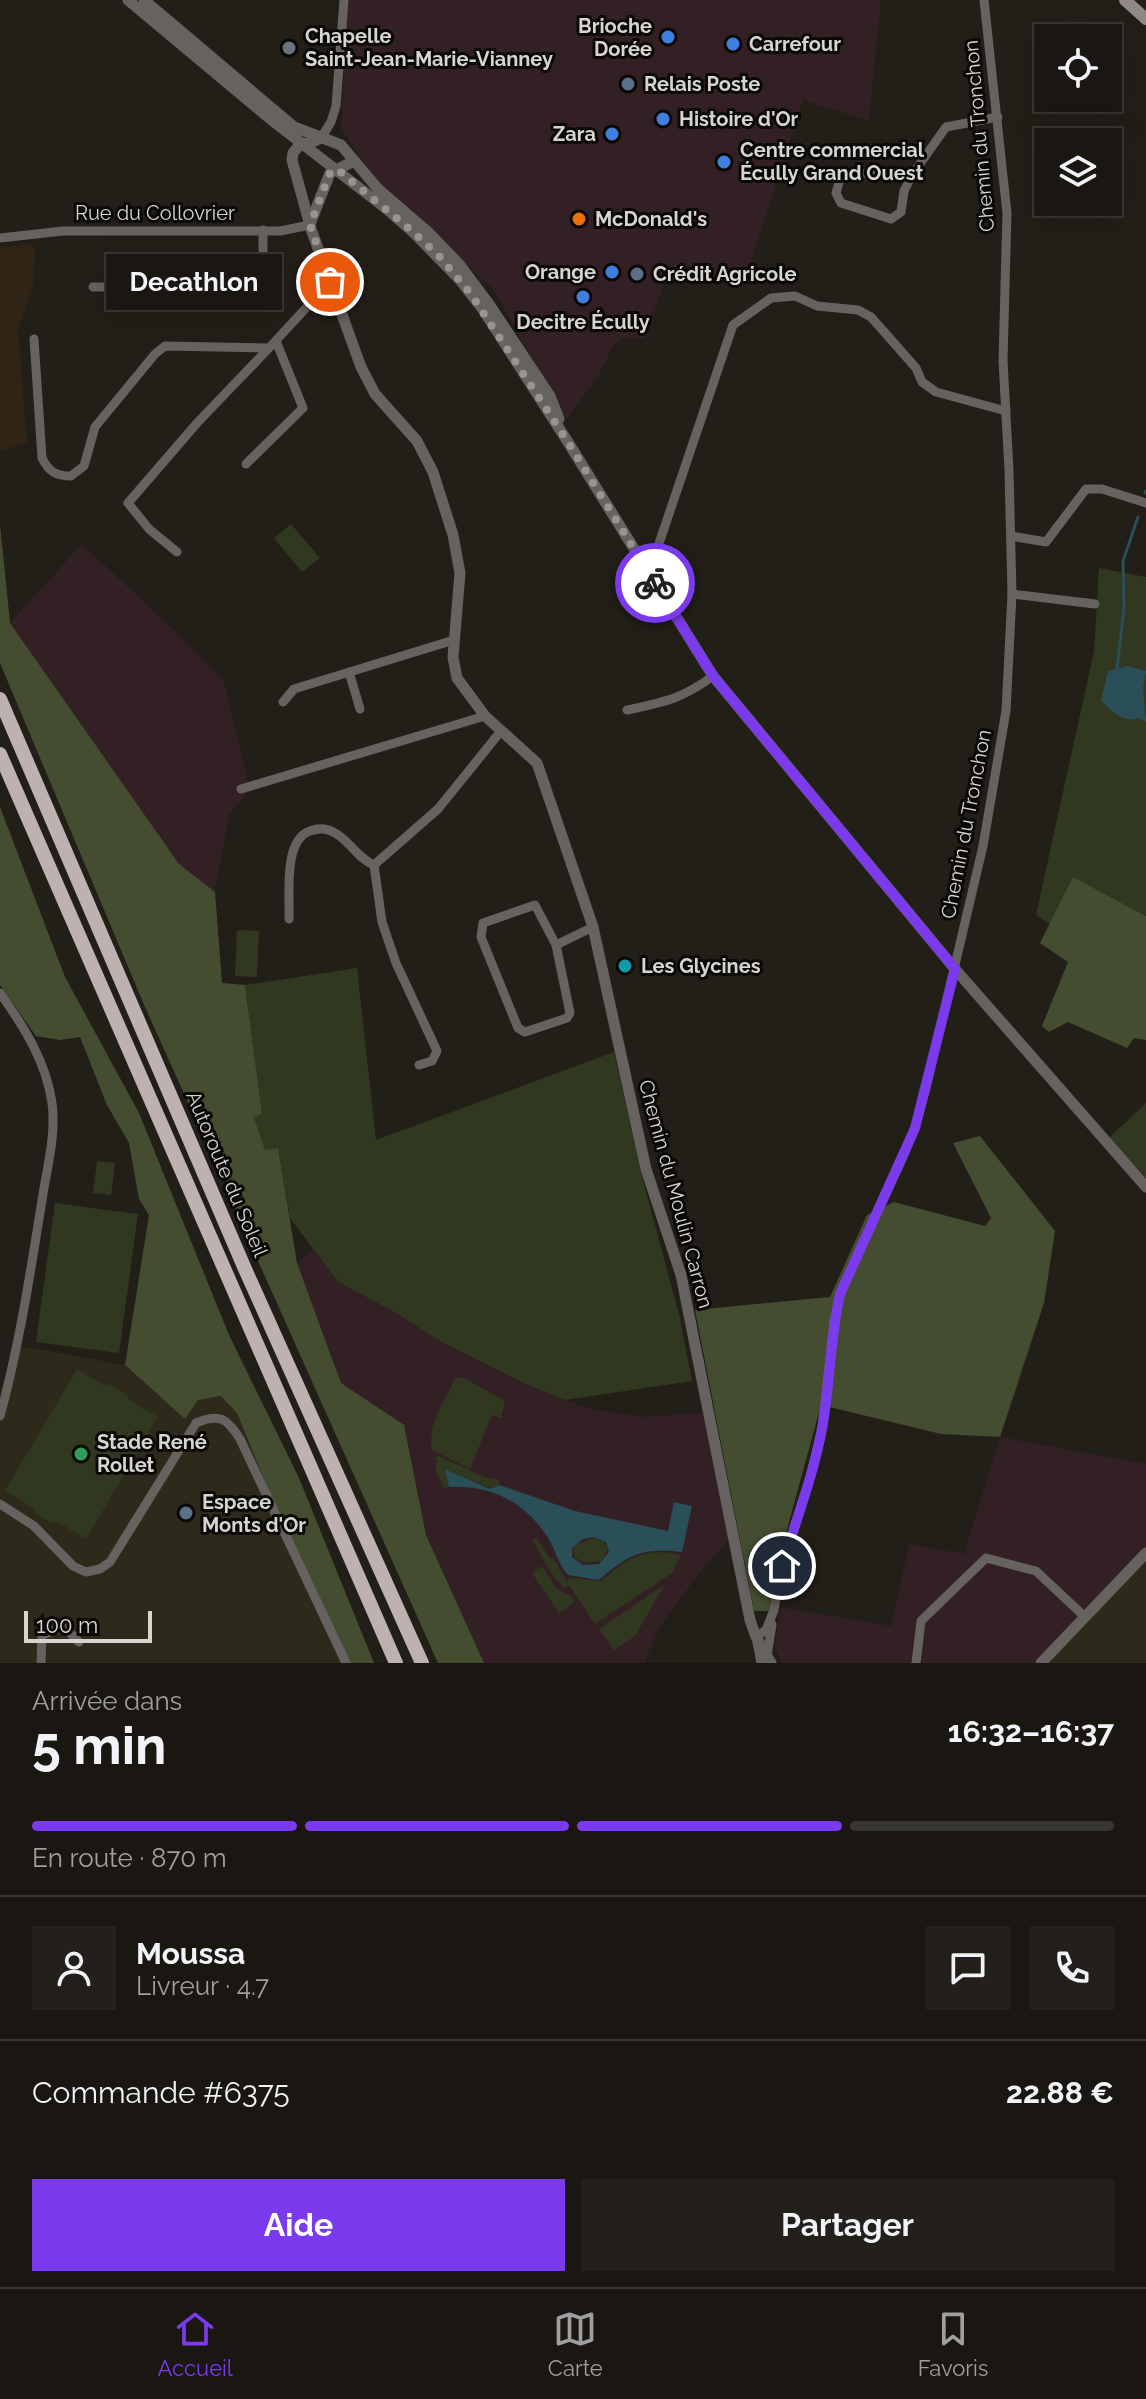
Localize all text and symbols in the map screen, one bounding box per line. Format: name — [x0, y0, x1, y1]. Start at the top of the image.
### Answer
place label: Brioche Dorée — [578, 14, 652, 61]
place label: Chapelle Saint-Jean-Marie-Vianney — [305, 24, 553, 71]
map controls — [1034, 24, 1122, 216]
button: locate — [1034, 24, 1122, 112]
marker: Brioche Dorée — [659, 28, 677, 46]
place label: Carrefour — [749, 32, 841, 56]
marker: Carrefour — [724, 35, 742, 53]
marker: Chapelle Saint-Jean-Marie-Vianney — [280, 39, 298, 57]
street label: Chemin du Tronchon — [959, 39, 999, 233]
place label: Relais Poste — [644, 72, 760, 96]
marker: Relais Poste — [619, 75, 637, 93]
place label: Histoire d'Or — [679, 107, 799, 131]
marker: Histoire d'Or — [654, 110, 672, 128]
place label: Zara — [553, 122, 596, 146]
marker: Zara — [603, 125, 621, 143]
button: layers — [1034, 128, 1122, 216]
place label: Centre commercial Écully Grand Ouest — [740, 138, 925, 185]
marker: Centre commercial Écully Grand Ouest — [715, 153, 733, 171]
street label: Rue du Collovrier — [75, 201, 235, 225]
place label: McDonald's — [595, 207, 707, 231]
marker: McDonald's — [570, 210, 588, 228]
pin — [296, 248, 364, 316]
callout: Decathlon — [106, 254, 282, 310]
icon: bag — [308, 260, 352, 304]
place label: Orange — [525, 260, 596, 284]
place label: Crédit Agricole — [653, 262, 796, 286]
marker: Orange — [603, 263, 621, 281]
marker: Crédit Agricole — [628, 265, 646, 283]
text: Decathlon — [129, 267, 259, 297]
marker: Decitre Écully — [574, 288, 592, 306]
place label: Decitre Écully — [516, 310, 650, 334]
courier — [615, 543, 695, 623]
icon: bike — [633, 561, 677, 605]
street label: Chemin du Tronchon — [936, 727, 996, 921]
place label: Les Glycines — [641, 954, 761, 978]
marker: Les Glycines — [616, 957, 634, 975]
street label: Chemin du Moulin Carron — [634, 1077, 718, 1311]
street label: Autoroute du Soleil — [181, 1087, 273, 1261]
place label: Stade René Rollet — [97, 1430, 207, 1477]
marker: Stade René Rollet — [72, 1445, 90, 1463]
place label: Espace Monts d'Or — [202, 1490, 306, 1537]
marker: Espace Monts d'Or — [177, 1504, 195, 1522]
pin — [748, 1532, 816, 1600]
icon: home — [760, 1544, 804, 1588]
scale bar — [24, 1607, 152, 1643]
text: 100 m — [36, 1612, 98, 1638]
text: Arrivée dans — [32, 1686, 182, 1716]
text: 16:32–16:37 — [948, 1714, 1114, 1749]
text: 5 min — [32, 1715, 166, 1776]
text: En route · 870 m — [32, 1843, 227, 1873]
button: person — [32, 1926, 116, 2010]
button: chat — [926, 1926, 1010, 2010]
button: phone — [1030, 1926, 1114, 2010]
text: Moussa — [136, 1936, 245, 1971]
text: Livreur · 4.7 — [136, 1971, 269, 2001]
text: Commande #6375 — [32, 2075, 290, 2110]
text: 22.88 € — [1006, 2075, 1114, 2110]
button: Aide — [32, 2179, 565, 2271]
button: Partager — [581, 2179, 1114, 2271]
tab: Accueil — [158, 2307, 233, 2381]
tab: Carte — [548, 2307, 603, 2381]
tab: Favoris — [918, 2307, 988, 2381]

